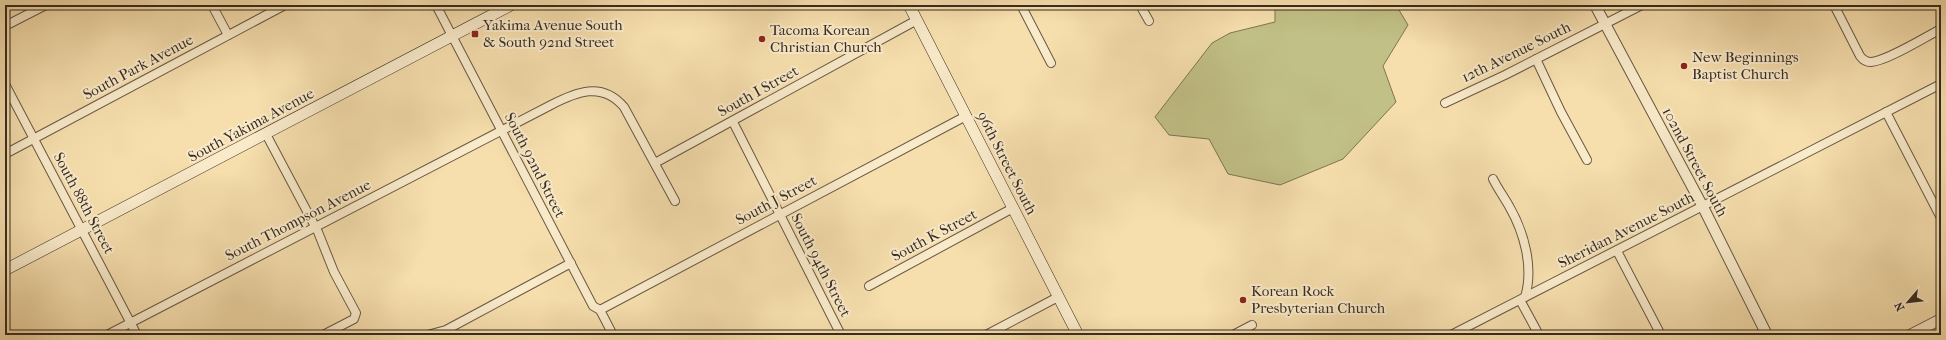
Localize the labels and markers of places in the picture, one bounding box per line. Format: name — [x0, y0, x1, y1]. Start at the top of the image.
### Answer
place label: Yakima Avenue South & South 92nd Street — [482, 16, 623, 51]
place label: Tacoma Korean Christian Church — [770, 21, 882, 56]
marker: Yakima Avenue South & South 92nd Street — [470, 29, 480, 39]
marker: Tacoma Korean Christian Church — [757, 34, 767, 44]
place label: New Beginnings Baptist Church — [1692, 48, 1799, 83]
marker: New Beginnings Baptist Church — [1679, 61, 1689, 71]
place label: Korean Rock Presbyterian Church — [1251, 282, 1386, 317]
marker: Korean Rock Presbyterian Church — [1238, 295, 1248, 305]

